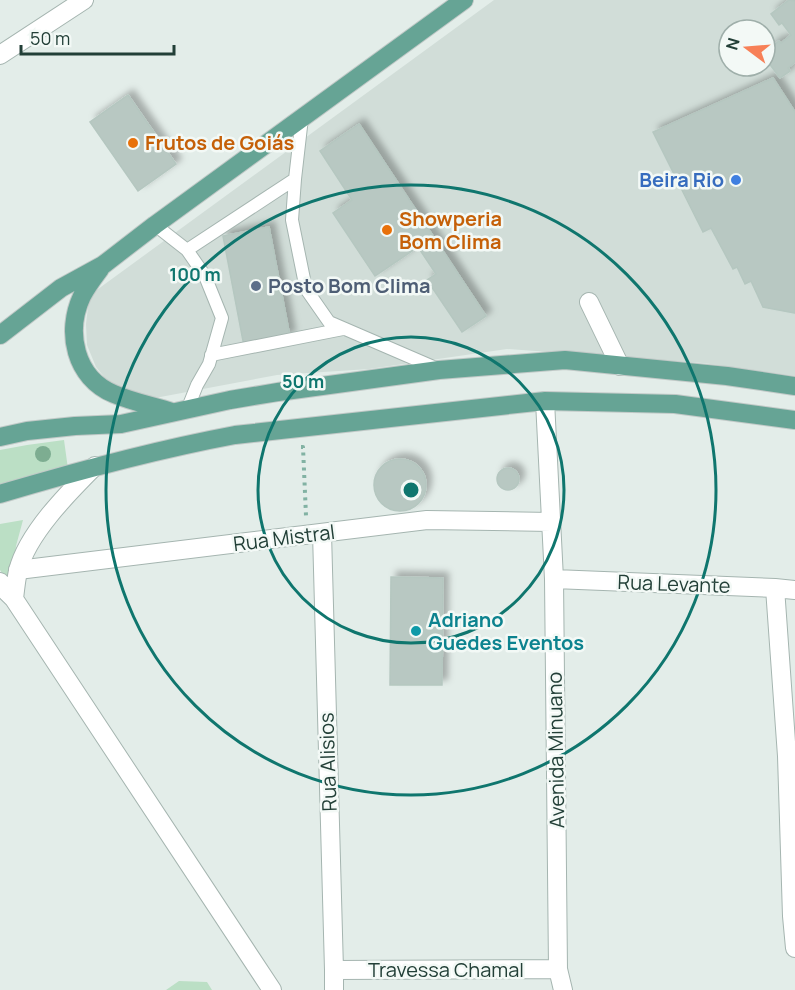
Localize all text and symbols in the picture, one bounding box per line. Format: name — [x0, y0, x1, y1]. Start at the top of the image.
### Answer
scale bar — [21, 18, 174, 56]
north arrow — [717, 18, 777, 78]
text: 50 m — [30, 26, 70, 50]
text: N — [720, 35, 745, 52]
place label: Frutos de Goiás — [145, 129, 295, 156]
marker: Frutos de Goiás — [126, 136, 140, 150]
place label: Beira Rio — [639, 166, 724, 193]
marker: Beira Rio — [729, 173, 743, 187]
place label: Showperia Bom Clima — [399, 205, 502, 255]
marker: Showperia Bom Clima — [380, 223, 394, 237]
text: 100 m — [169, 262, 221, 286]
place label: Posto Bom Clima — [268, 272, 430, 299]
marker: Posto Bom Clima — [249, 279, 263, 293]
text: 50 m — [282, 369, 324, 393]
centre of rings — [401, 480, 421, 500]
street label: Rua Mistral — [232, 518, 336, 557]
street label: Rua Levante — [617, 568, 731, 599]
place label: Adriano Guedes Eventos — [428, 606, 584, 656]
marker: Adriano Guedes Eventos — [409, 624, 423, 638]
street label: Avenida Minuano — [541, 671, 570, 828]
street label: Rua Alisios — [312, 712, 343, 812]
street label: Travessa Chamal — [368, 956, 524, 983]

